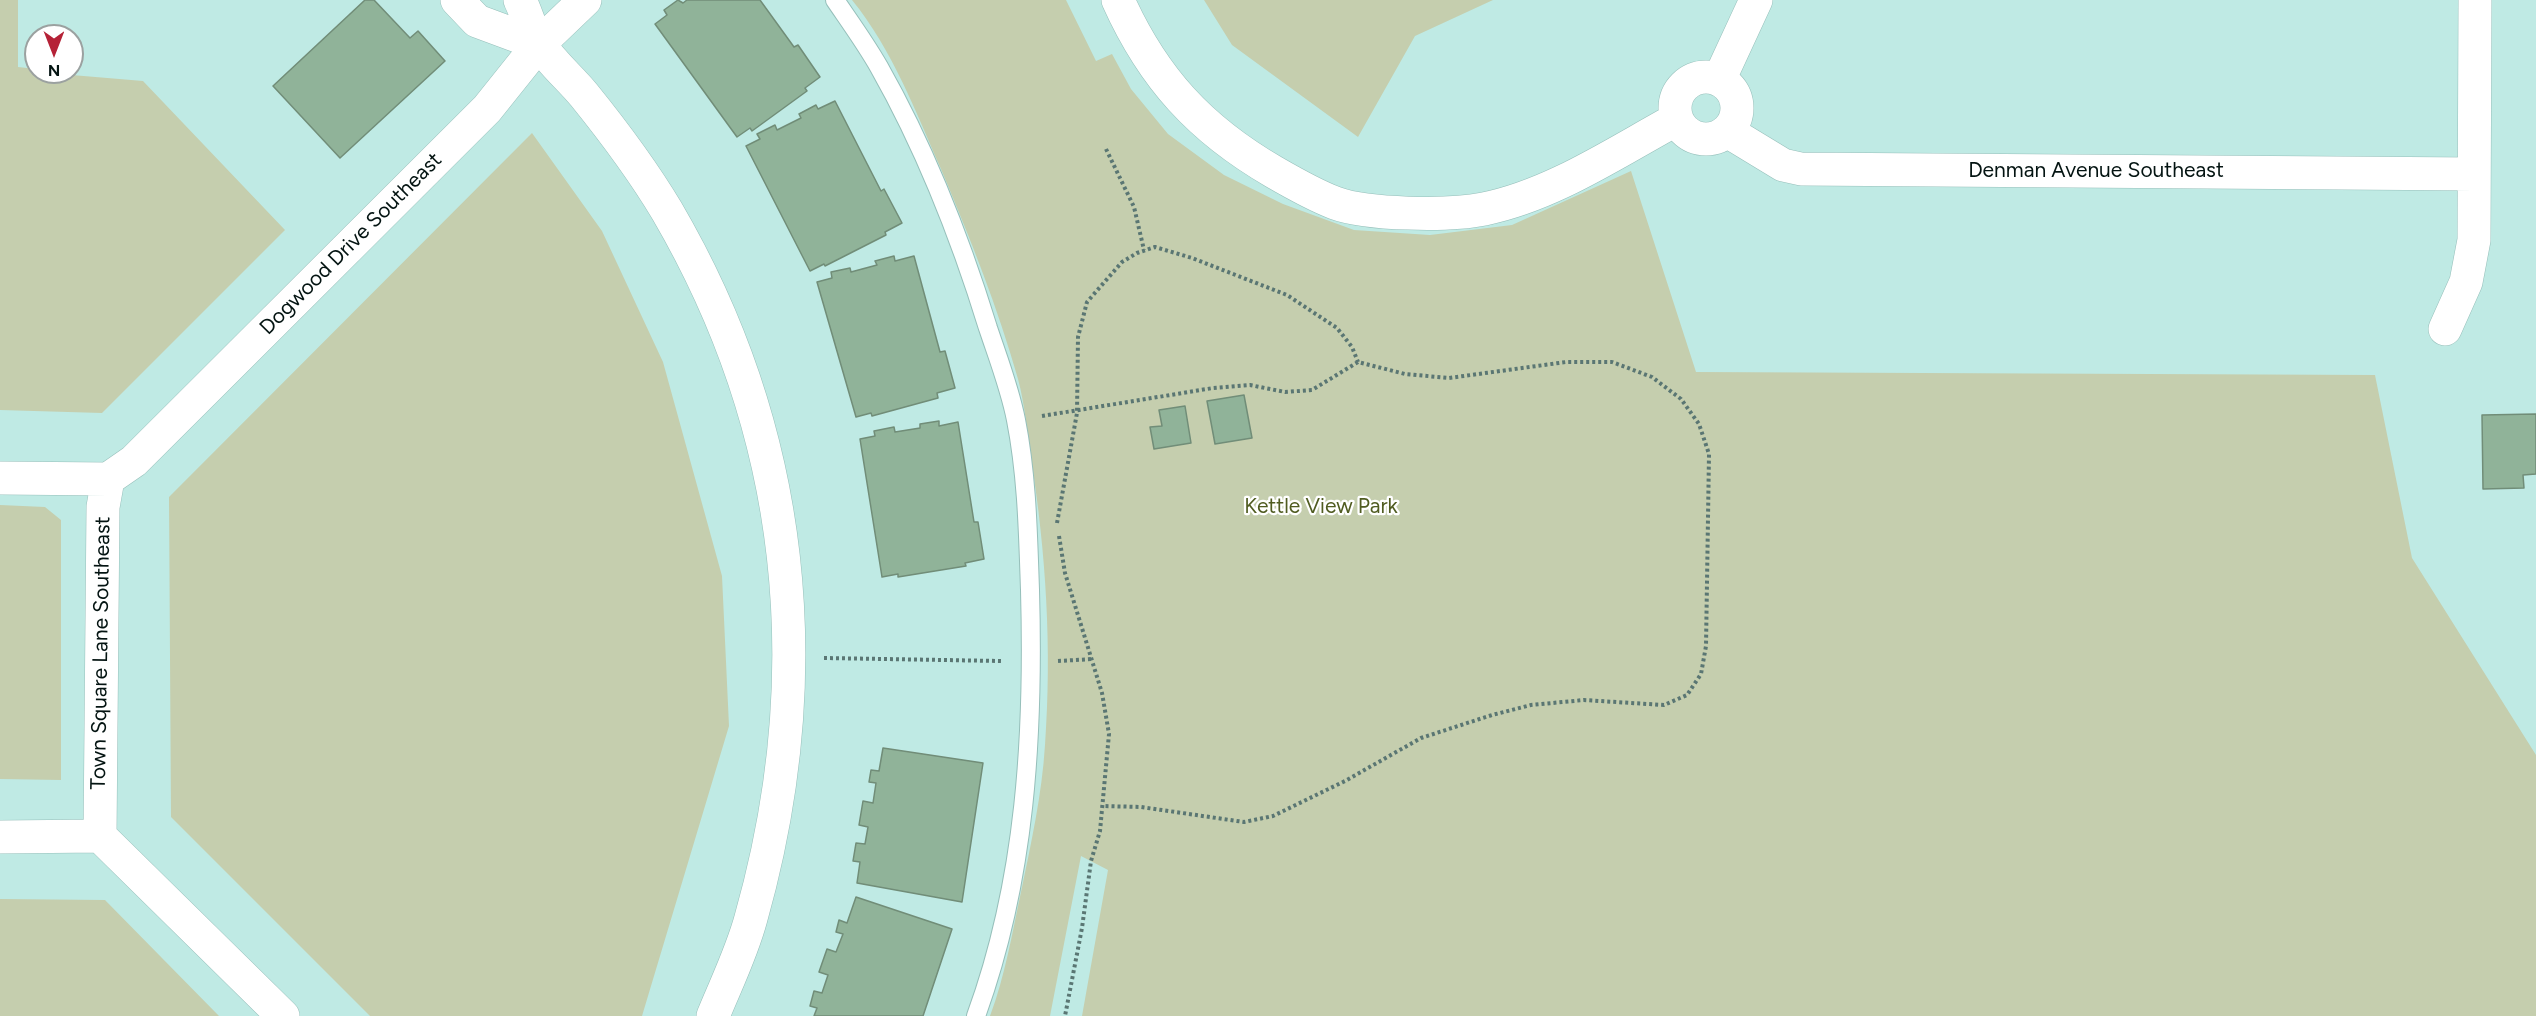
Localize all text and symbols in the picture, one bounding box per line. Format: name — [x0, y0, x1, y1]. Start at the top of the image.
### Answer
north arrow — [24, 24, 84, 84]
text: N — [48, 61, 60, 80]
street label: Dogwood Drive Southeast — [255, 148, 447, 340]
street label: Denman Avenue Southeast — [1968, 158, 2224, 184]
park label: Kettle View Park — [1244, 494, 1398, 520]
street label: Town Square Lane Southeast — [86, 516, 116, 790]

